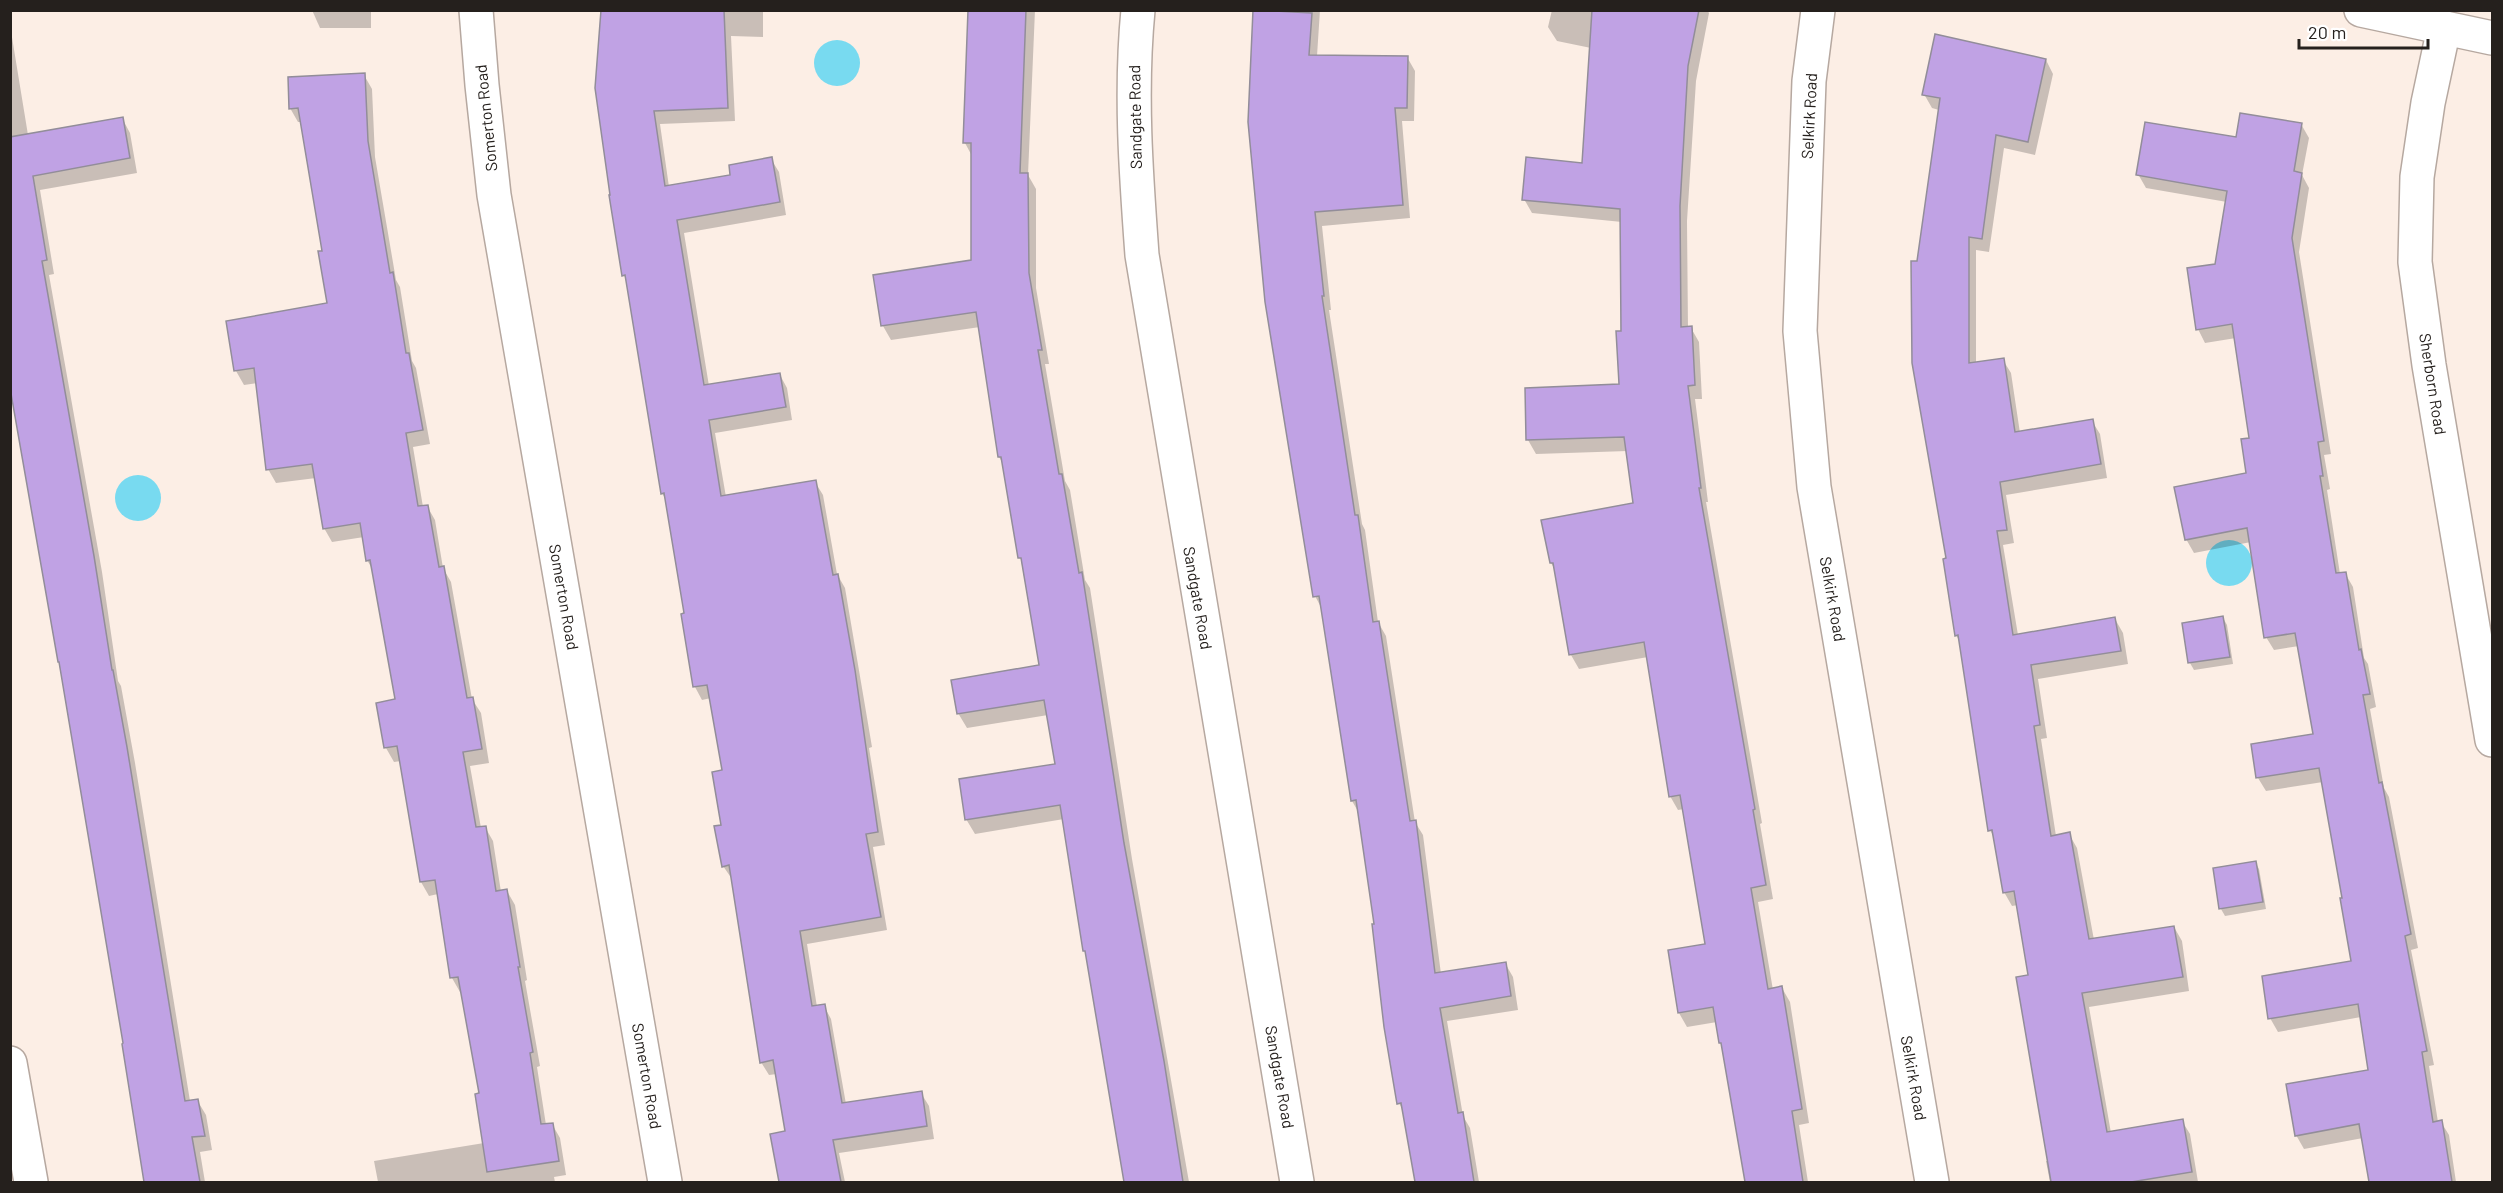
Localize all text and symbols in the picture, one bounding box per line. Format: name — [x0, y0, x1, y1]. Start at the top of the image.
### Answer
scale bar — [2299, 12, 2428, 50]
text: 20 m — [2308, 21, 2346, 43]
street label: Somerton Road — [470, 64, 501, 172]
street label: Sandgate Road — [1124, 65, 1145, 169]
street label: Selkirk Road — [1797, 72, 1820, 159]
street label: Sherborn Road — [2416, 332, 2451, 436]
street label: Somerton Road — [546, 542, 583, 651]
street label: Sandgate Road — [1180, 545, 1217, 651]
street label: Selkirk Road — [1817, 555, 1850, 643]
street label: Somerton Road — [629, 1021, 666, 1130]
street label: Sandgate Road — [1262, 1024, 1299, 1130]
street label: Selkirk Road — [1898, 1034, 1931, 1122]

